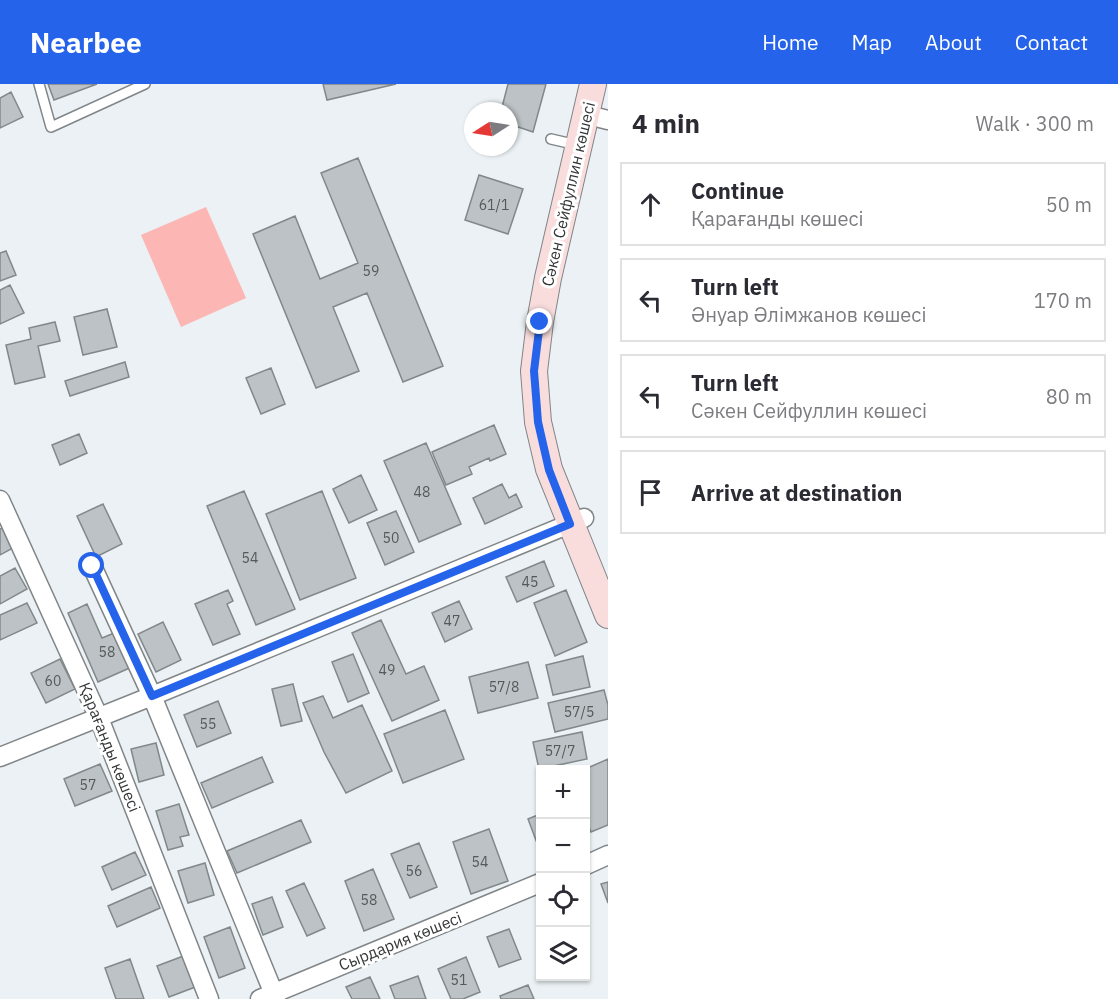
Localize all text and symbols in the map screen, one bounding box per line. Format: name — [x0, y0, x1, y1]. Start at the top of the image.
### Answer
text: Nearbee — [30, 24, 142, 61]
text: Home — [762, 28, 819, 56]
text: Map — [852, 28, 892, 56]
text: About — [925, 28, 982, 56]
text: Contact — [1015, 28, 1088, 56]
street label: Сәкен Сейфуллин көшесі — [537, 100, 599, 288]
north arrow — [464, 102, 518, 156]
text: 4 min — [632, 106, 700, 140]
text: Walk · 300 m — [976, 110, 1094, 137]
text: Continue — [691, 176, 784, 205]
icon: ahead — [634, 188, 667, 221]
text: 50 m — [1046, 191, 1092, 218]
house number: 61/1 — [479, 196, 509, 214]
text: Қарағанды көшесі — [691, 205, 864, 232]
house number: 59 — [363, 262, 379, 280]
text: Turn left — [691, 272, 779, 301]
icon: left — [634, 284, 667, 317]
text: 170 m — [1034, 287, 1092, 314]
text: Әнуар Әлімжанов көшесі — [691, 301, 926, 328]
route end — [526, 308, 552, 334]
text: Turn left — [691, 368, 779, 397]
icon: left — [634, 380, 667, 413]
text: 80 m — [1046, 383, 1092, 410]
text: Сәкен Сейфуллин көшесі — [691, 397, 927, 424]
icon: arrive — [634, 476, 667, 509]
text: Arrive at destination — [691, 478, 902, 507]
house number: 48 — [414, 483, 430, 501]
house number: 50 — [383, 529, 399, 547]
house number: 54 — [242, 549, 258, 567]
route start — [78, 552, 104, 578]
house number: 45 — [522, 573, 538, 591]
house number: 47 — [444, 612, 460, 630]
house number: 58 — [99, 643, 115, 661]
house number: 49 — [379, 661, 395, 679]
house number: 60 — [45, 672, 61, 690]
house number: 57/8 — [489, 678, 519, 696]
street label: Қарағанды көшесі — [75, 679, 145, 815]
house number: 57/5 — [564, 703, 594, 721]
house number: 55 — [200, 715, 216, 733]
house number: 57/7 — [545, 742, 575, 760]
map controls — [536, 765, 590, 981]
button: + — [536, 765, 590, 819]
house number: 57 — [80, 776, 96, 794]
button: − — [536, 819, 590, 873]
house number: 54 — [472, 853, 488, 871]
house number: 56 — [406, 862, 422, 880]
button: locate — [536, 873, 590, 927]
house number: 58 — [361, 891, 377, 909]
street label: Сырдария көшесі — [336, 907, 464, 975]
button: layers — [536, 927, 590, 981]
house number: 51 — [451, 971, 467, 989]

